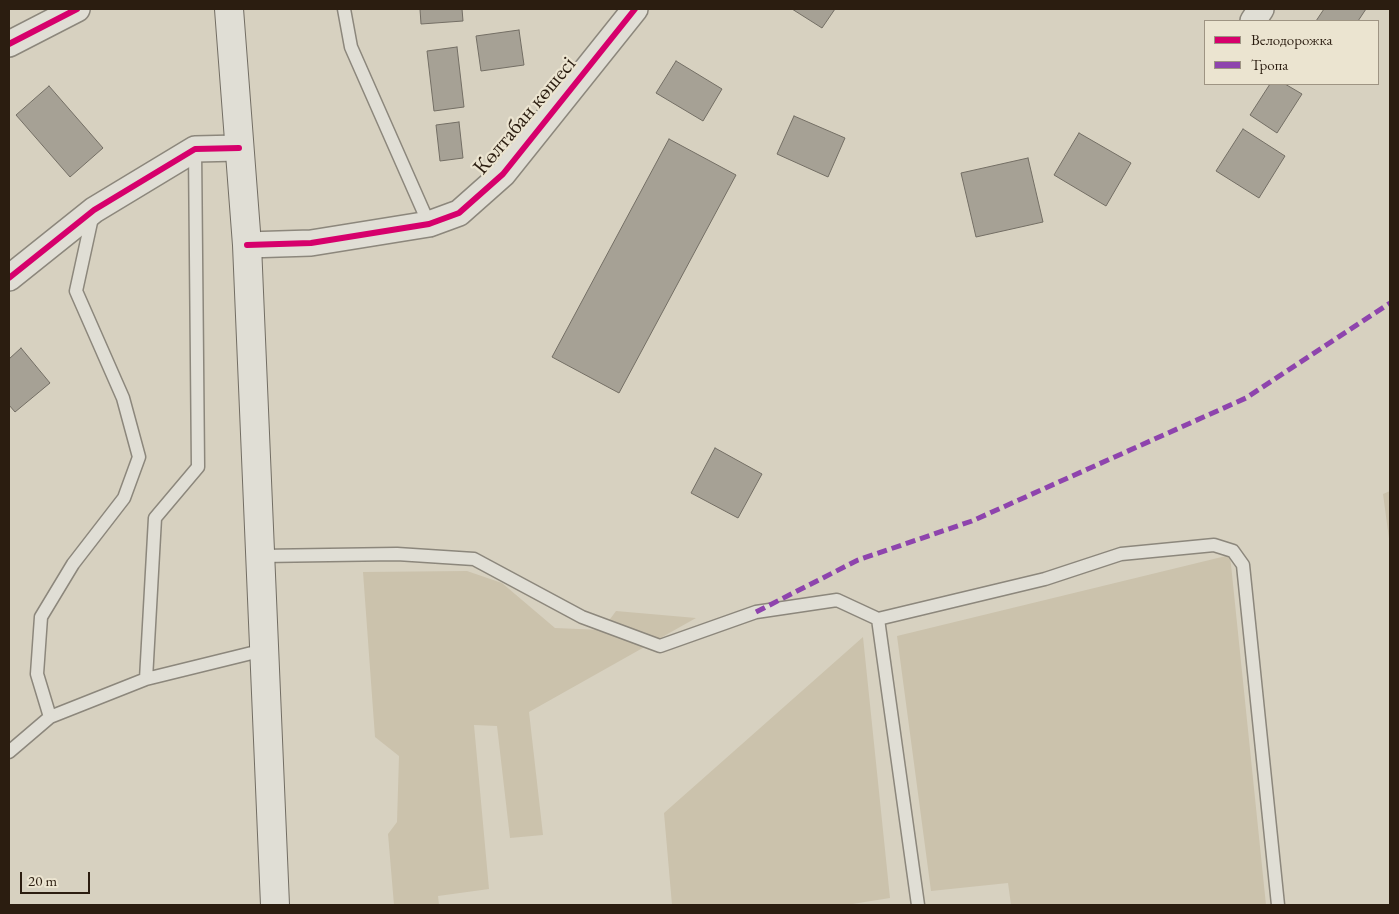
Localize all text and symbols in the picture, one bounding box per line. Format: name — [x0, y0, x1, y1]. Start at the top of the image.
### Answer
legend — [1204, 20, 1379, 85]
text: Велодорожка — [1251, 30, 1332, 49]
street label: Көлтабан көшесі — [468, 52, 582, 180]
text: Тропа — [1251, 55, 1288, 74]
scale bar — [22, 862, 92, 894]
text: 20 m — [28, 871, 57, 890]

